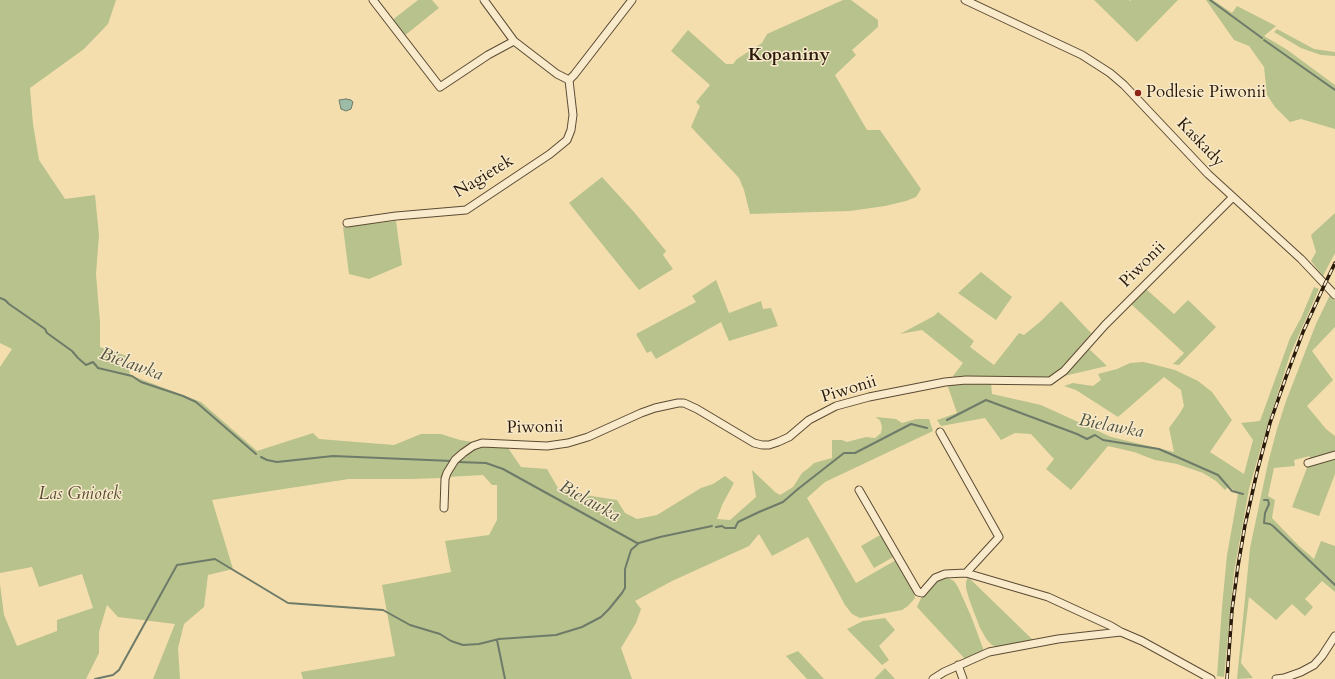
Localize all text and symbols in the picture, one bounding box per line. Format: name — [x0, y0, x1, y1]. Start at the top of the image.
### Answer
district label: Kopaniny — [748, 45, 830, 67]
place label: Podlesie Piwonii — [1146, 83, 1266, 103]
marker: Podlesie Piwonii — [1133, 88, 1143, 98]
street label: Kaskady — [1172, 114, 1228, 172]
street label: Nagietek — [450, 151, 518, 203]
street label: Piwonii — [1116, 238, 1170, 292]
water label: Bielawka — [96, 344, 166, 386]
street label: Piwonii — [819, 372, 879, 408]
water label: Bielawka — [1077, 410, 1145, 444]
street label: Piwonii — [506, 417, 564, 439]
water label: Bielawka — [555, 477, 623, 527]
park label: Las Gniotek — [39, 485, 121, 505]

